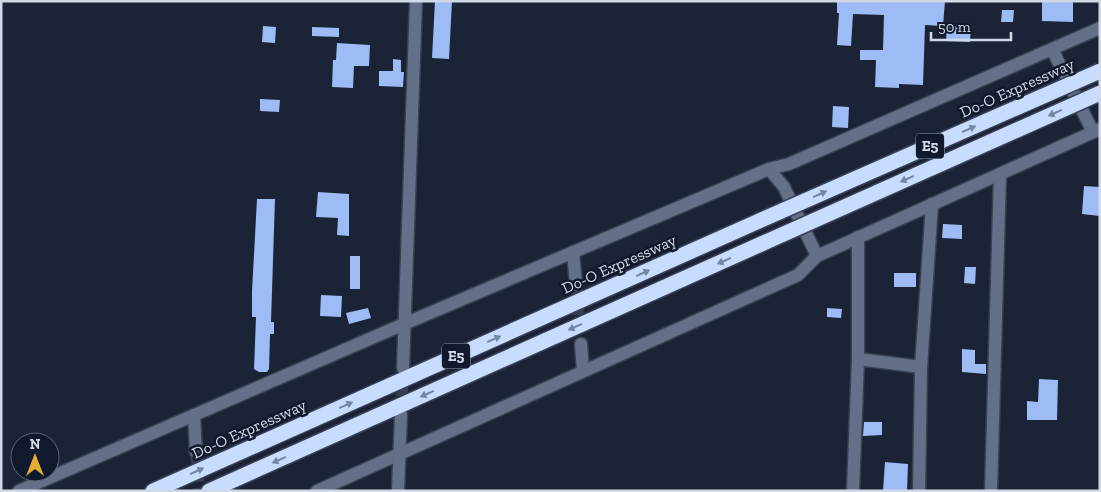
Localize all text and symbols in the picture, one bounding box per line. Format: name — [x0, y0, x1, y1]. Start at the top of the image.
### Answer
scale bar — [931, 10, 1011, 42]
text: 50 m — [938, 18, 971, 36]
street label: Do-O Expressway — [957, 54, 1078, 122]
one-way arrow — [1048, 110, 1062, 118]
one-way arrow — [962, 124, 976, 132]
road number: E5 — [916, 134, 944, 158]
one-way arrow — [900, 176, 914, 184]
one-way arrow — [813, 190, 827, 198]
street label: Do-O Expressway — [559, 230, 680, 298]
one-way arrow — [717, 258, 731, 266]
one-way arrow — [636, 269, 650, 277]
one-way arrow — [568, 324, 582, 332]
one-way arrow — [487, 335, 501, 343]
road number: E5 — [442, 344, 470, 368]
one-way arrow — [420, 390, 434, 398]
street label: Do-O Expressway — [189, 395, 310, 463]
one-way arrow — [339, 401, 353, 409]
north arrow — [10, 432, 60, 482]
text: N — [30, 436, 41, 453]
one-way arrow — [272, 456, 286, 464]
one-way arrow — [190, 467, 204, 475]

